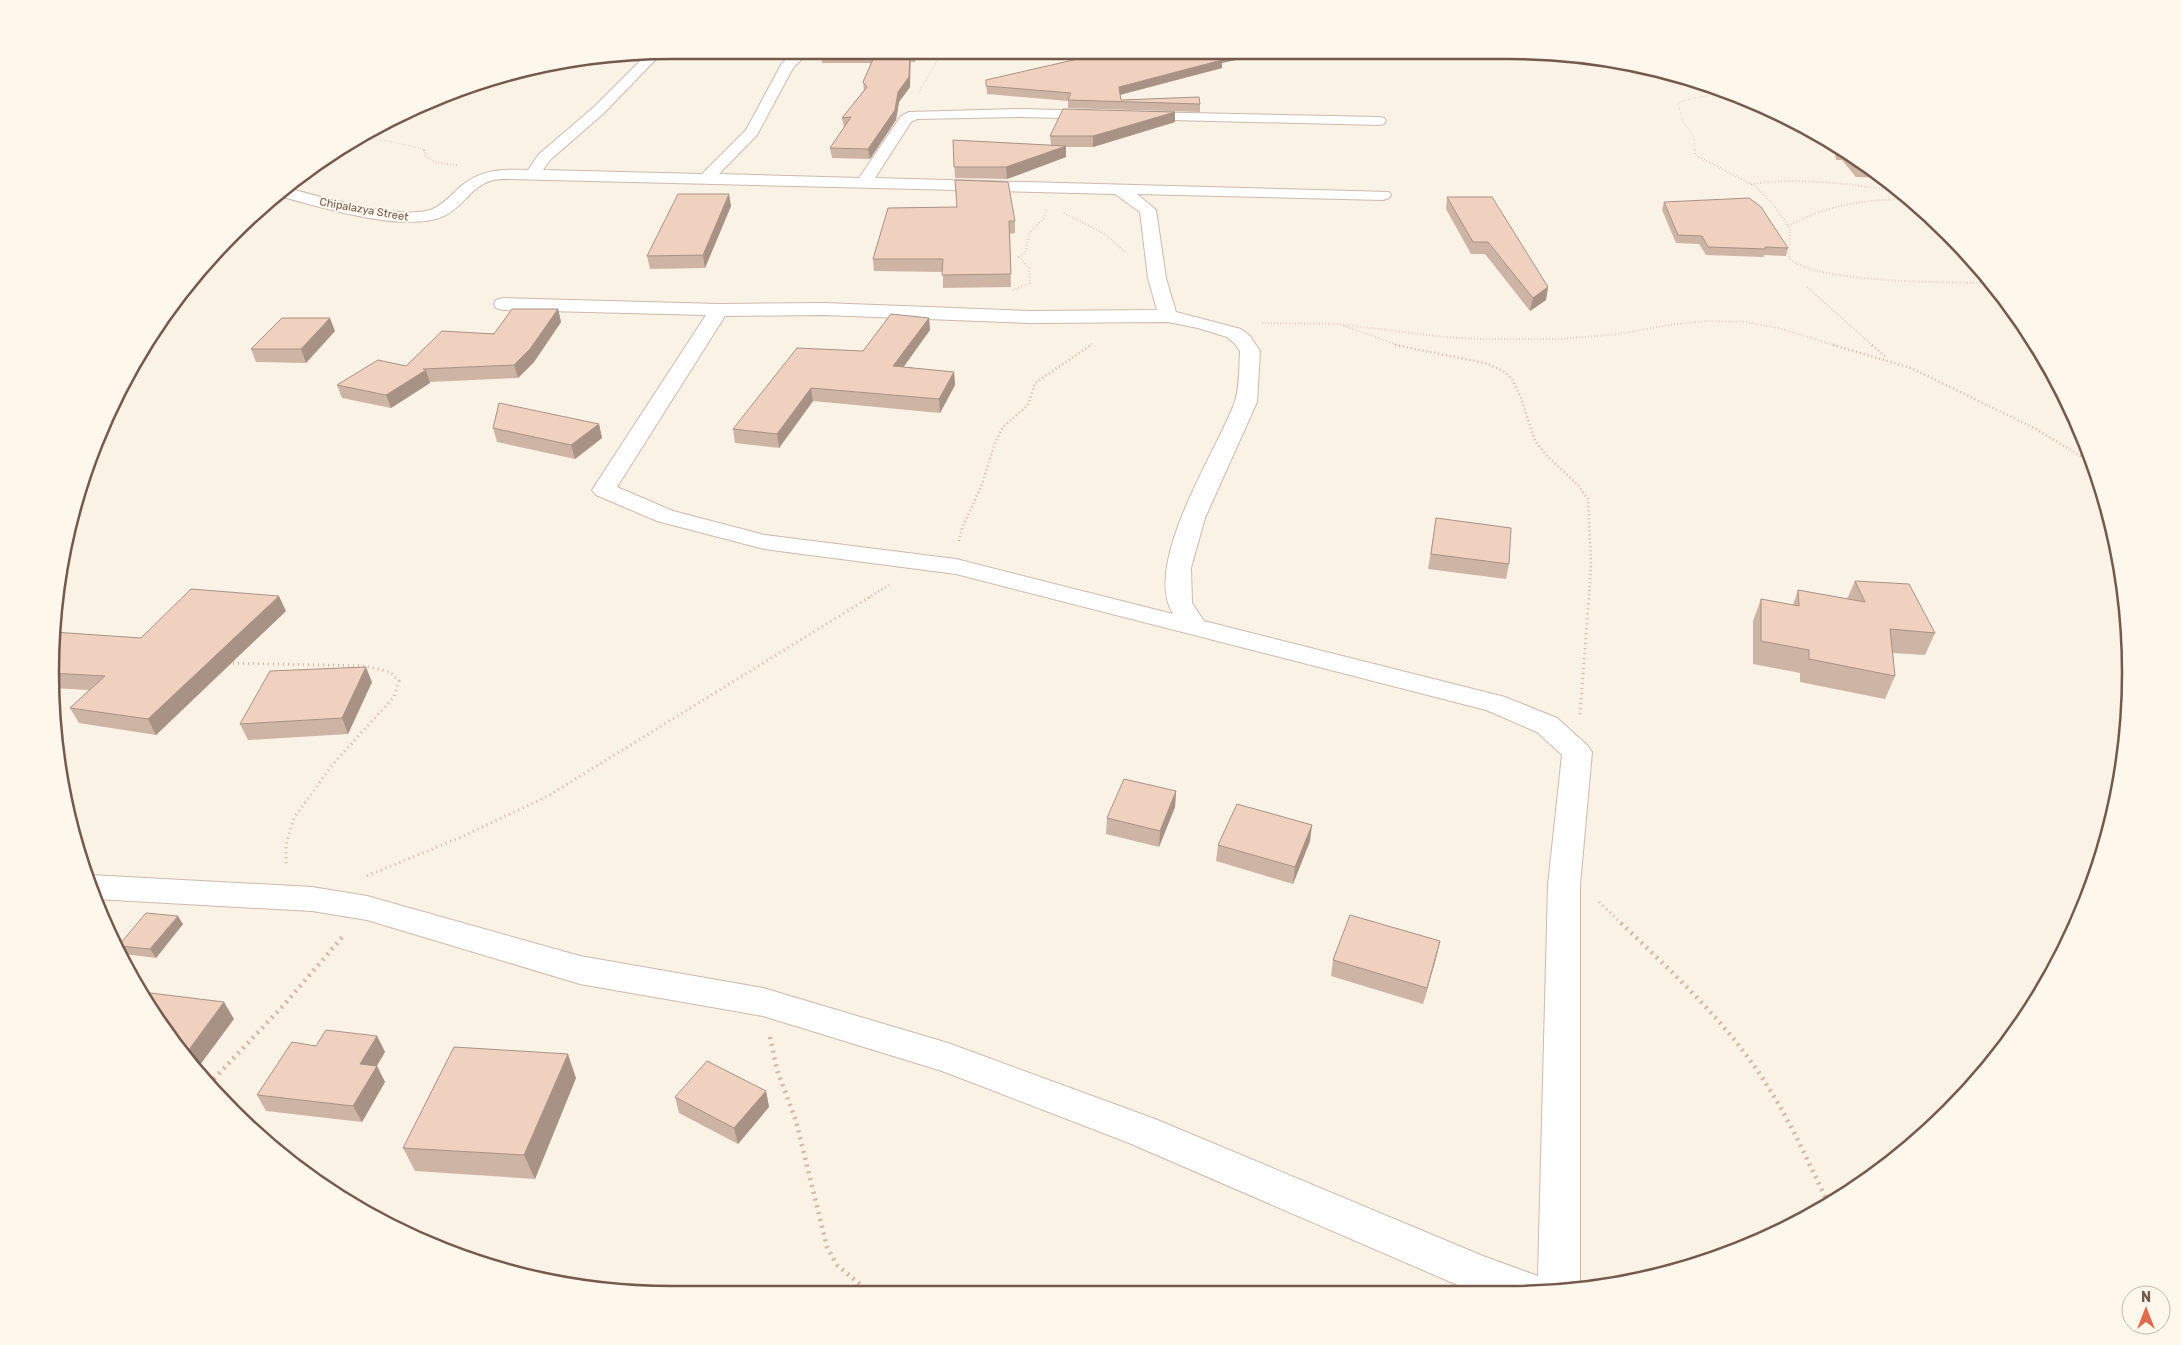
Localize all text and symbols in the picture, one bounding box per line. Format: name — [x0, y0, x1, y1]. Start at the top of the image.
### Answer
street label: Chipalazya Street — [318, 195, 410, 224]
north arrow — [2121, 1285, 2171, 1335]
text: N — [2141, 1289, 2151, 1306]

